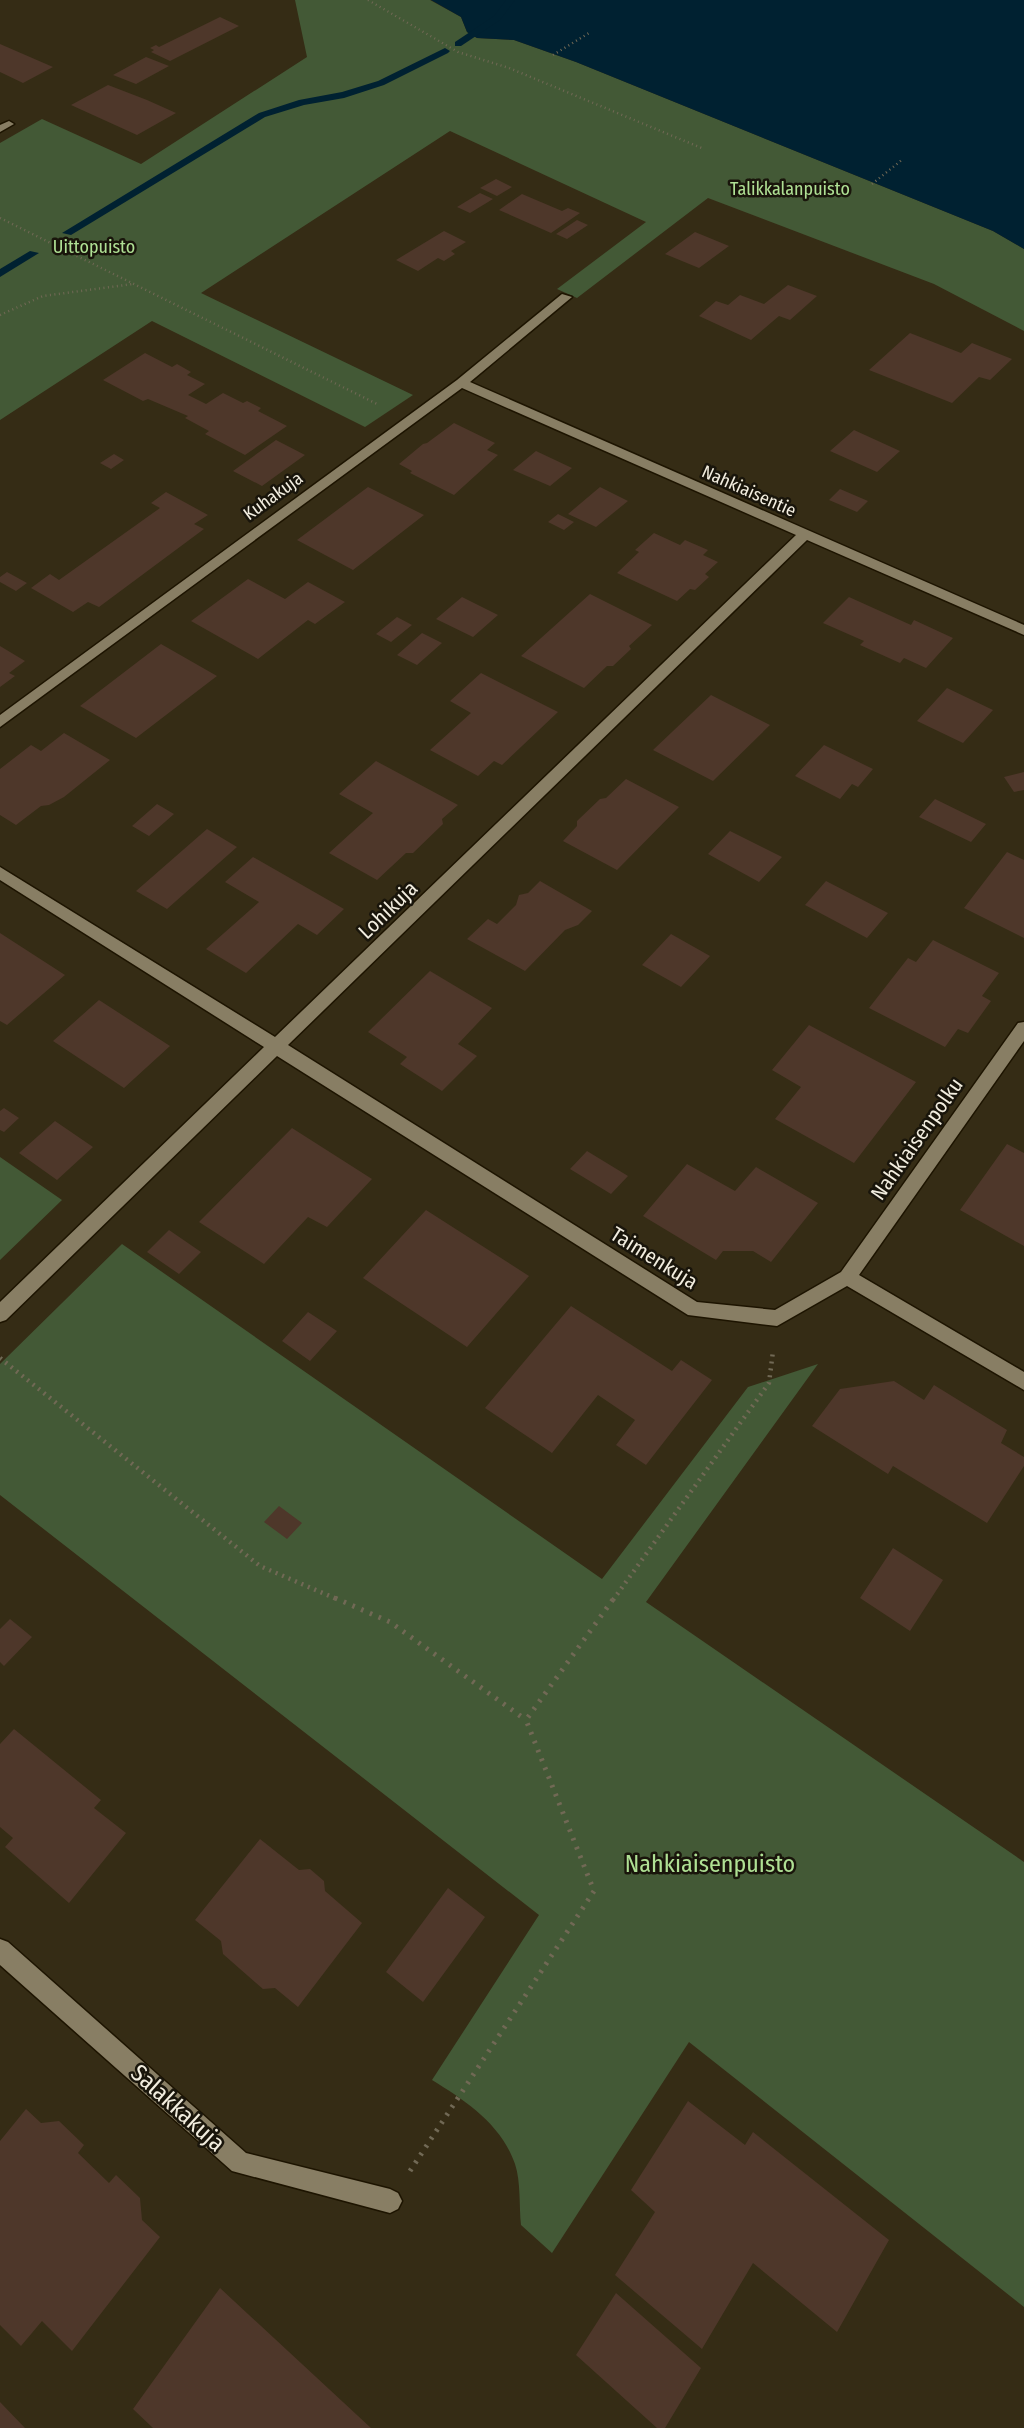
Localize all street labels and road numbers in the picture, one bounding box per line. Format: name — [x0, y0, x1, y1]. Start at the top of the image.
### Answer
street label: Nahkiaisentie — [698, 460, 800, 522]
street label: Kuhakuja — [239, 467, 307, 525]
street label: Lohikuja — [353, 875, 423, 945]
street label: Nahkiaisenpolku — [865, 1073, 969, 1205]
street label: Taimenkuja — [606, 1221, 702, 1295]
street label: Salakkakuja — [125, 2059, 231, 2157]

